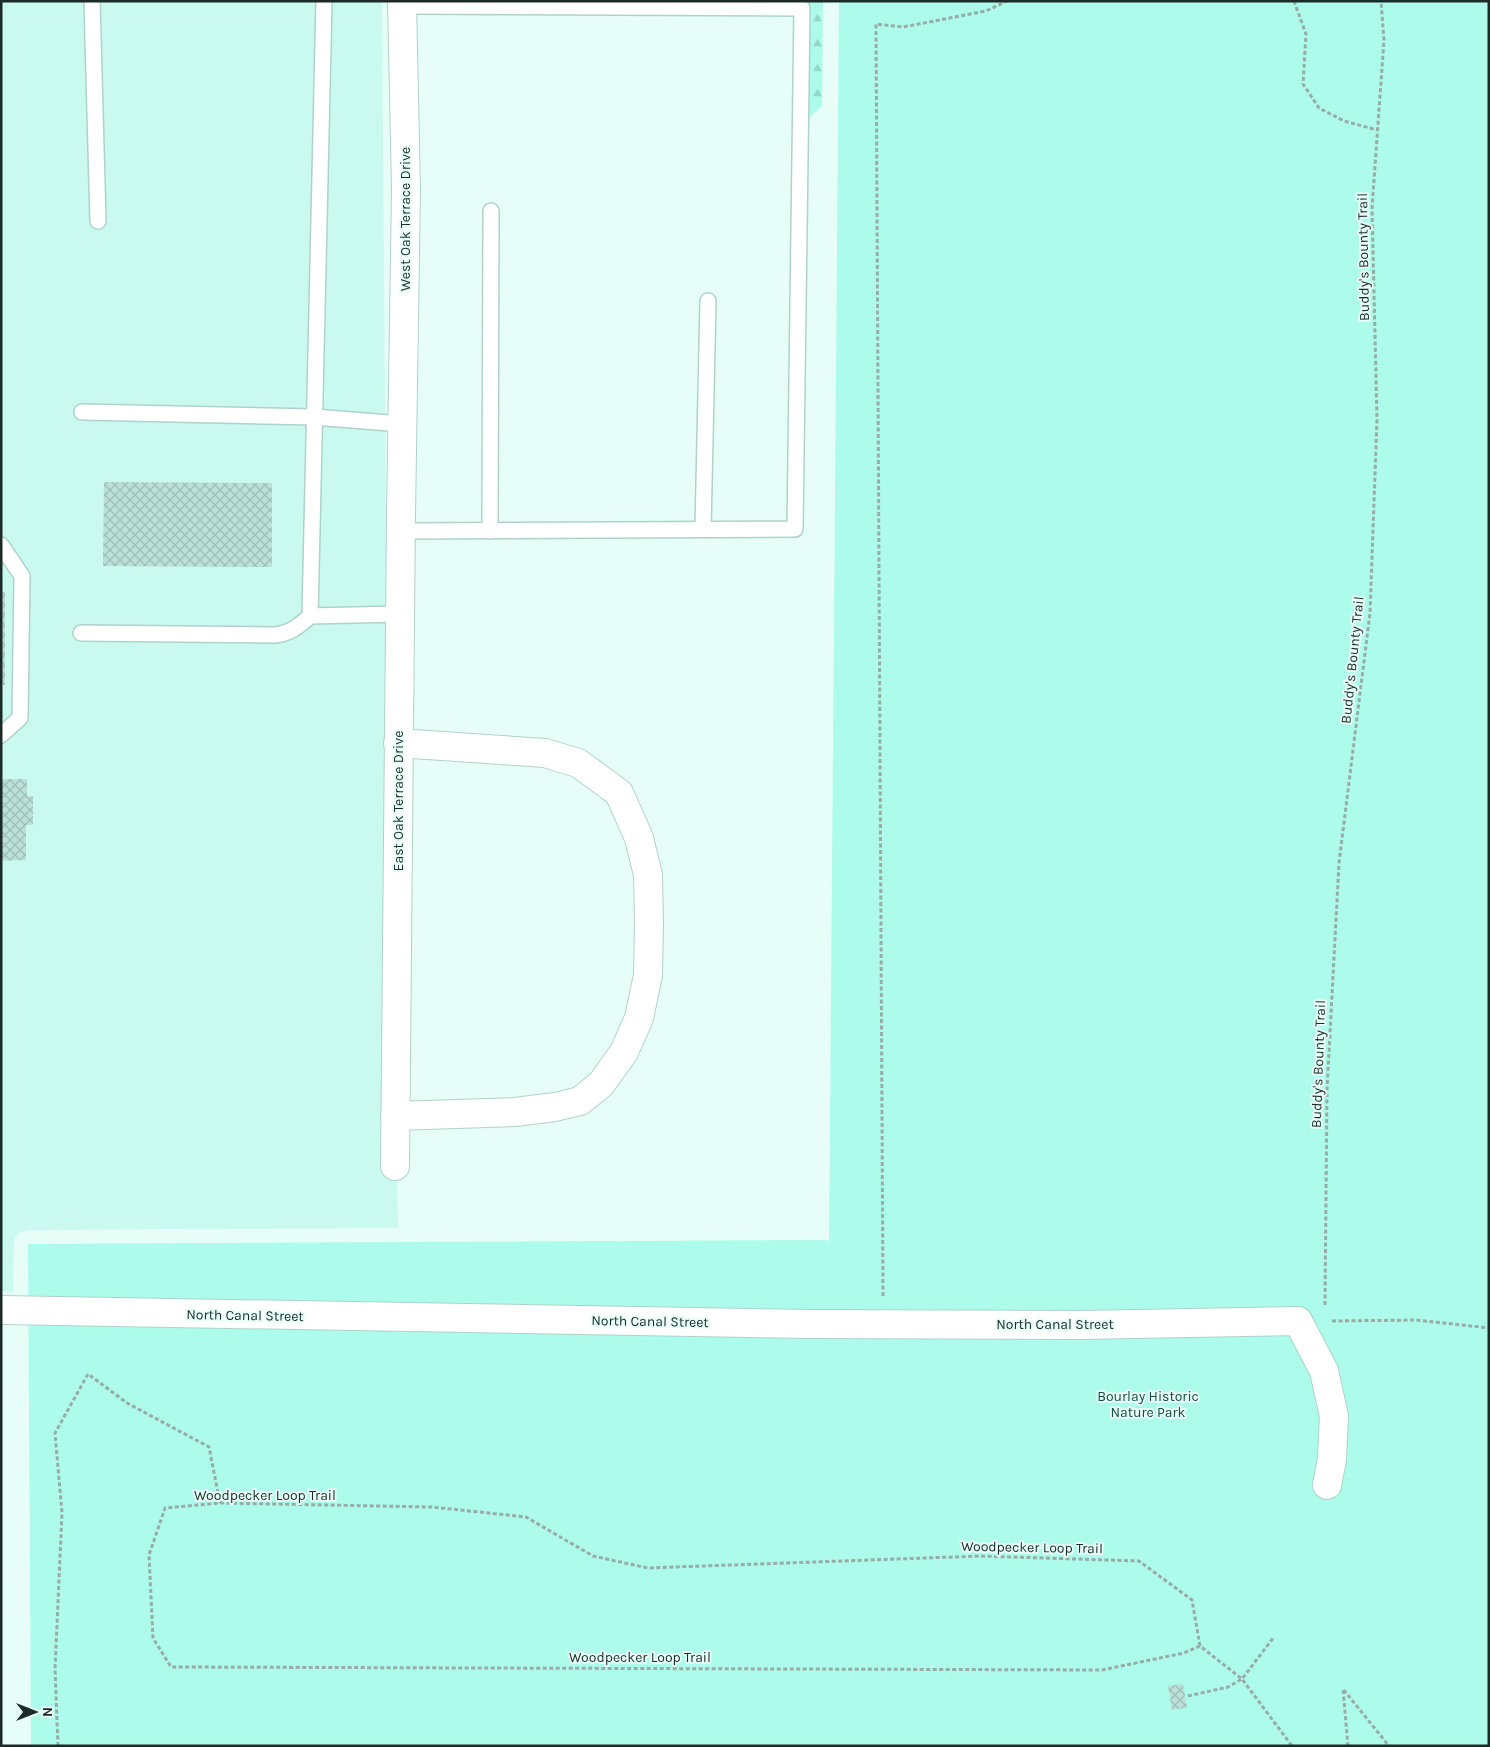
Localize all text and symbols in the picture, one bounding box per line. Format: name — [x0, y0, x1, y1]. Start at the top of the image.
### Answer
street label: West Oak Terrace Drive — [397, 147, 414, 291]
street label: Buddy's Bounty Trail — [1354, 193, 1373, 321]
street label: Buddy's Bounty Trail — [1337, 595, 1368, 725]
street label: East Oak Terrace Drive — [390, 731, 407, 871]
street label: Buddy's Bounty Trail — [1308, 1000, 1329, 1128]
street label: North Canal Street — [186, 1306, 304, 1325]
street label: North Canal Street — [591, 1312, 709, 1331]
street label: North Canal Street — [996, 1316, 1114, 1333]
park label: Bourlay Historic Nature Park — [1097, 1388, 1199, 1421]
street label: Woodpecker Loop Trail — [194, 1487, 336, 1504]
street label: Woodpecker Loop Trail — [961, 1538, 1103, 1557]
street label: Woodpecker Loop Trail — [569, 1649, 711, 1666]
north arrow — [10, 1687, 60, 1737]
text: N — [39, 1707, 56, 1717]

